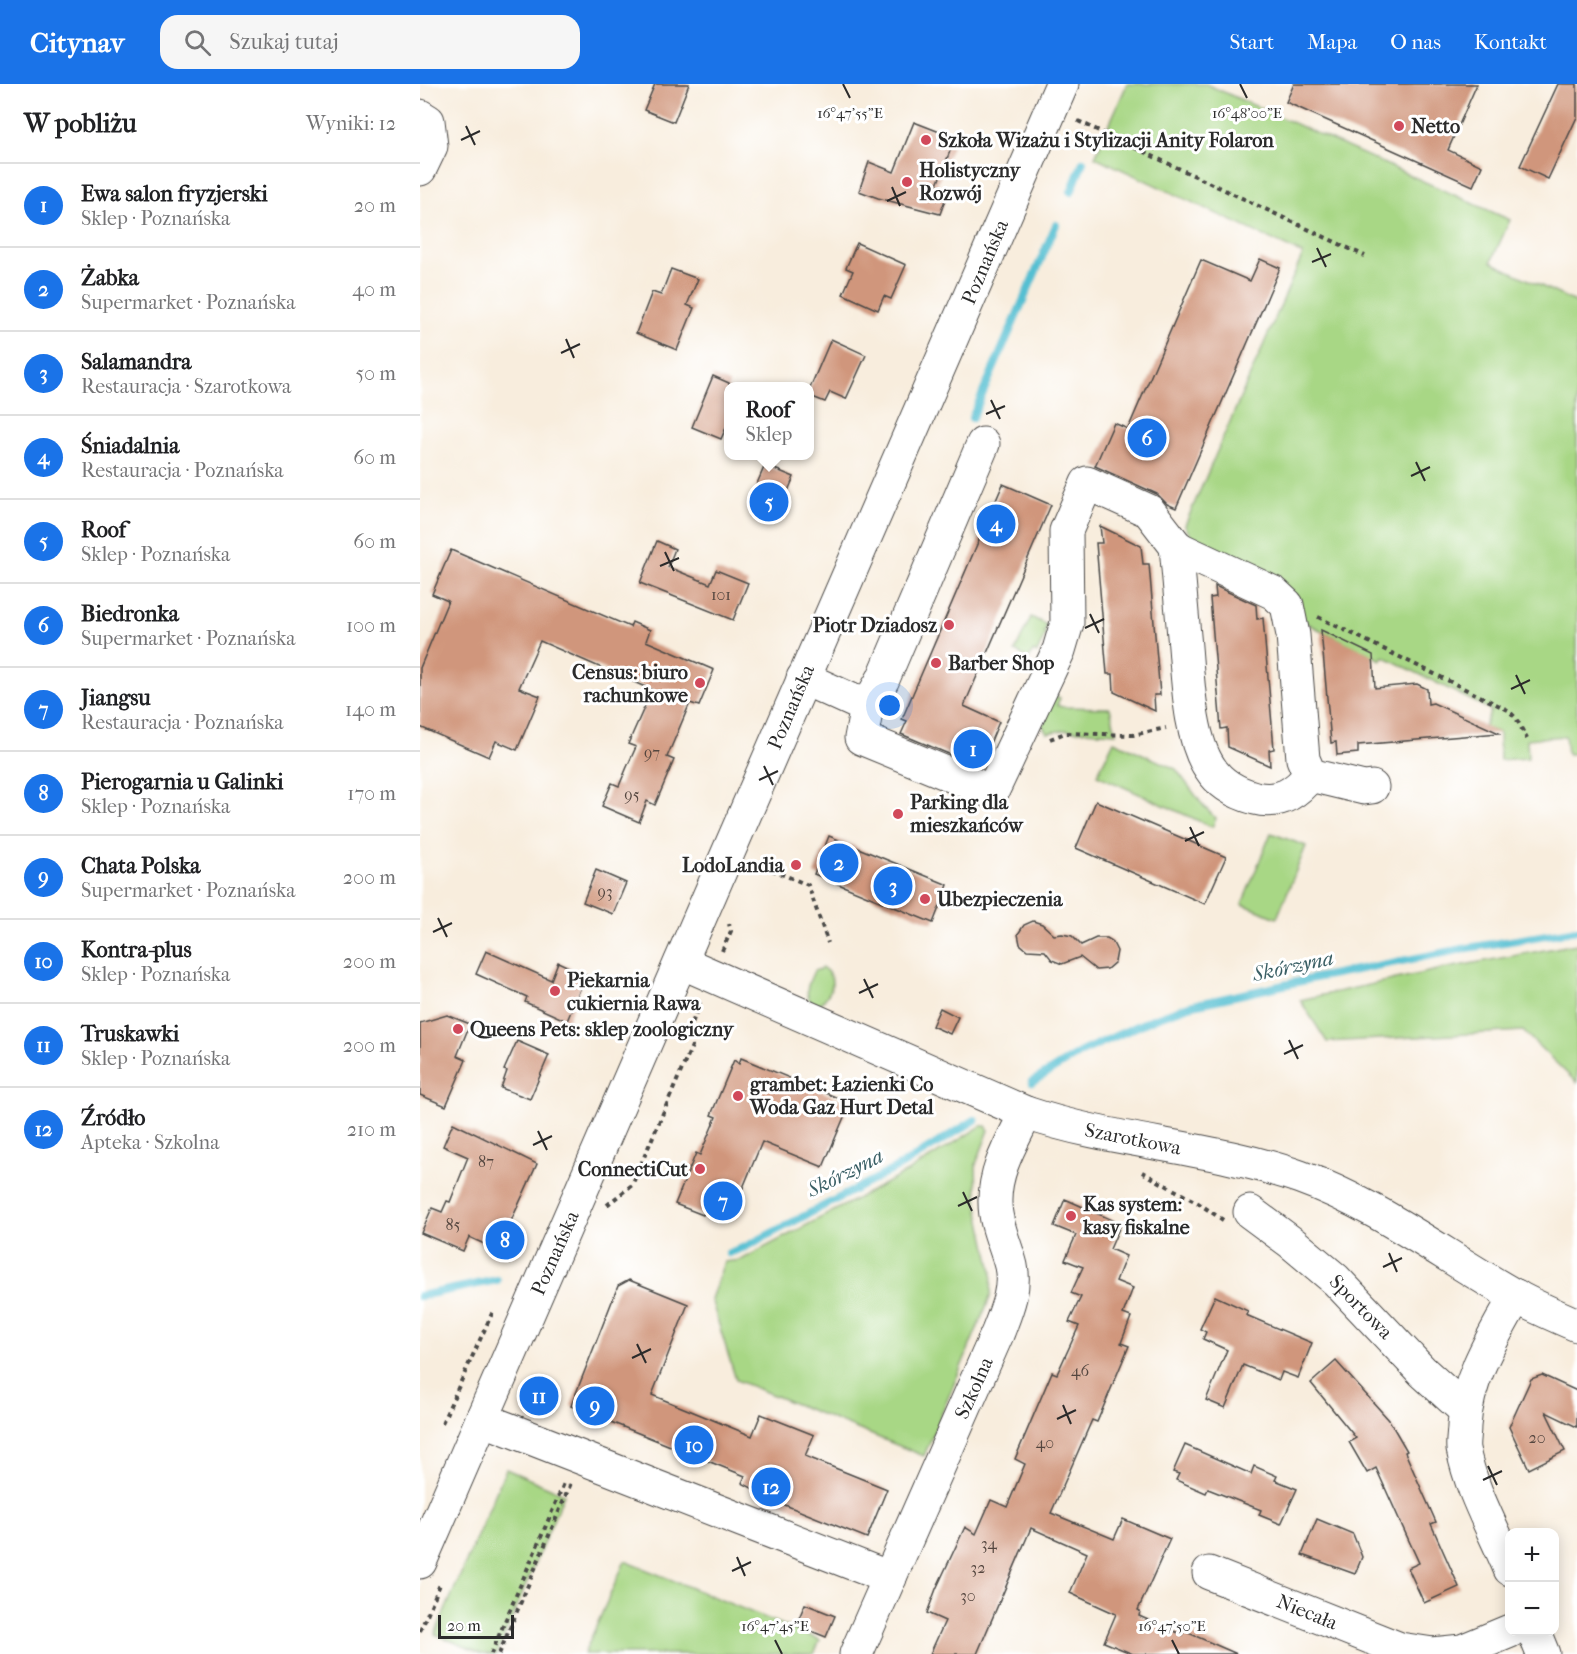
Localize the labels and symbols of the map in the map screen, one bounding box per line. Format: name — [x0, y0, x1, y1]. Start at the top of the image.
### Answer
text: 16°47'55"E — [817, 104, 883, 122]
text: 16°48'00"E — [1212, 104, 1282, 122]
place label: Netto — [1411, 115, 1460, 138]
marker: Netto — [1392, 119, 1406, 133]
place label: Szkoła Wizażu i Stylizacji Anity Folaron — [938, 129, 1274, 152]
marker: Szkoła Wizażu i Stylizacji Anity Folaron — [919, 133, 933, 147]
place label: Holistyczny Rozwój — [919, 159, 1021, 205]
marker: Holistyczny Rozwój — [900, 175, 914, 189]
street label: Poznańska — [957, 215, 1013, 308]
pin: 6 — [1128, 416, 1166, 460]
pin: 5 — [750, 480, 788, 524]
pin: 4 — [976, 502, 1016, 546]
house number: 101 — [711, 585, 731, 604]
place label: Piotr Dziadosz — [813, 614, 937, 637]
marker: Piotr Dziadosz — [942, 618, 956, 632]
place label: Barber Shop — [948, 652, 1055, 675]
marker: Barber Shop — [929, 656, 943, 670]
street label: Poznańska — [763, 660, 819, 753]
place label: Census: biuro rachunkowe — [572, 661, 688, 707]
marker: Census: biuro rachunkowe — [693, 676, 707, 690]
your location — [875, 691, 904, 720]
pin: 1 — [954, 726, 992, 772]
house number: 97 — [644, 743, 660, 762]
house number: 95 — [624, 785, 640, 804]
place label: Parking dla mieszkańców — [909, 791, 1024, 837]
marker: Parking dla mieszkańców — [891, 807, 905, 821]
pin: 2 — [820, 840, 858, 886]
place label: LodoLandia — [682, 854, 785, 877]
marker: LodoLandia — [789, 858, 803, 872]
pin: 3 — [874, 864, 912, 908]
house number: 93 — [598, 882, 612, 901]
place label: Ubezpieczenia — [936, 888, 1063, 911]
marker: Ubezpieczenia — [918, 892, 932, 906]
water label: Skórzyna — [1249, 946, 1336, 986]
place label: Piekarnia cukiernia Rawa — [567, 969, 701, 1015]
marker: Piekarnia cukiernia Rawa — [548, 984, 562, 998]
place label: Queens Pets: sklep zoologiczny — [470, 1018, 735, 1041]
marker: Queens Pets: sklep zoologiczny — [451, 1022, 465, 1036]
place label: grambet: Łazienki Co Woda Gaz Hurt Detal — [749, 1073, 934, 1119]
marker: grambet: Łazienki Co Woda Gaz Hurt Detal — [731, 1089, 745, 1103]
street label: Szarotkowa — [1083, 1118, 1184, 1160]
water label: Skórzyna — [802, 1144, 887, 1203]
house number: 87 — [478, 1152, 494, 1171]
place label: ConnectiCut — [578, 1158, 689, 1181]
marker: ConnectiCut — [693, 1162, 707, 1176]
pin: 7 — [704, 1178, 742, 1224]
place label: Kas system: kasy fiskalne — [1082, 1193, 1190, 1239]
street label: Poznańska — [526, 1207, 584, 1299]
marker: Kas system: kasy fiskalne — [1064, 1209, 1078, 1223]
house number: 85 — [446, 1215, 461, 1234]
pin: 8 — [486, 1218, 524, 1262]
street label: Sportowa — [1325, 1270, 1398, 1345]
street label: Szkolna — [950, 1353, 998, 1423]
house number: 46 — [1071, 1361, 1089, 1380]
pin: 11 — [520, 1374, 558, 1418]
pin: 9 — [576, 1384, 615, 1428]
pin: 10 — [674, 1422, 714, 1468]
house number: 20 — [1528, 1428, 1546, 1447]
house number: 40 — [1036, 1433, 1054, 1452]
pin: 12 — [752, 1464, 790, 1510]
house number: 34 — [981, 1534, 998, 1553]
house number: 32 — [971, 1558, 985, 1577]
house number: 30 — [960, 1586, 976, 1605]
street label: Niecała — [1273, 1589, 1341, 1635]
scale bar — [438, 1612, 514, 1640]
text: 16°47'45"E — [741, 1617, 809, 1635]
text: 16°47'50"E — [1138, 1617, 1206, 1635]

